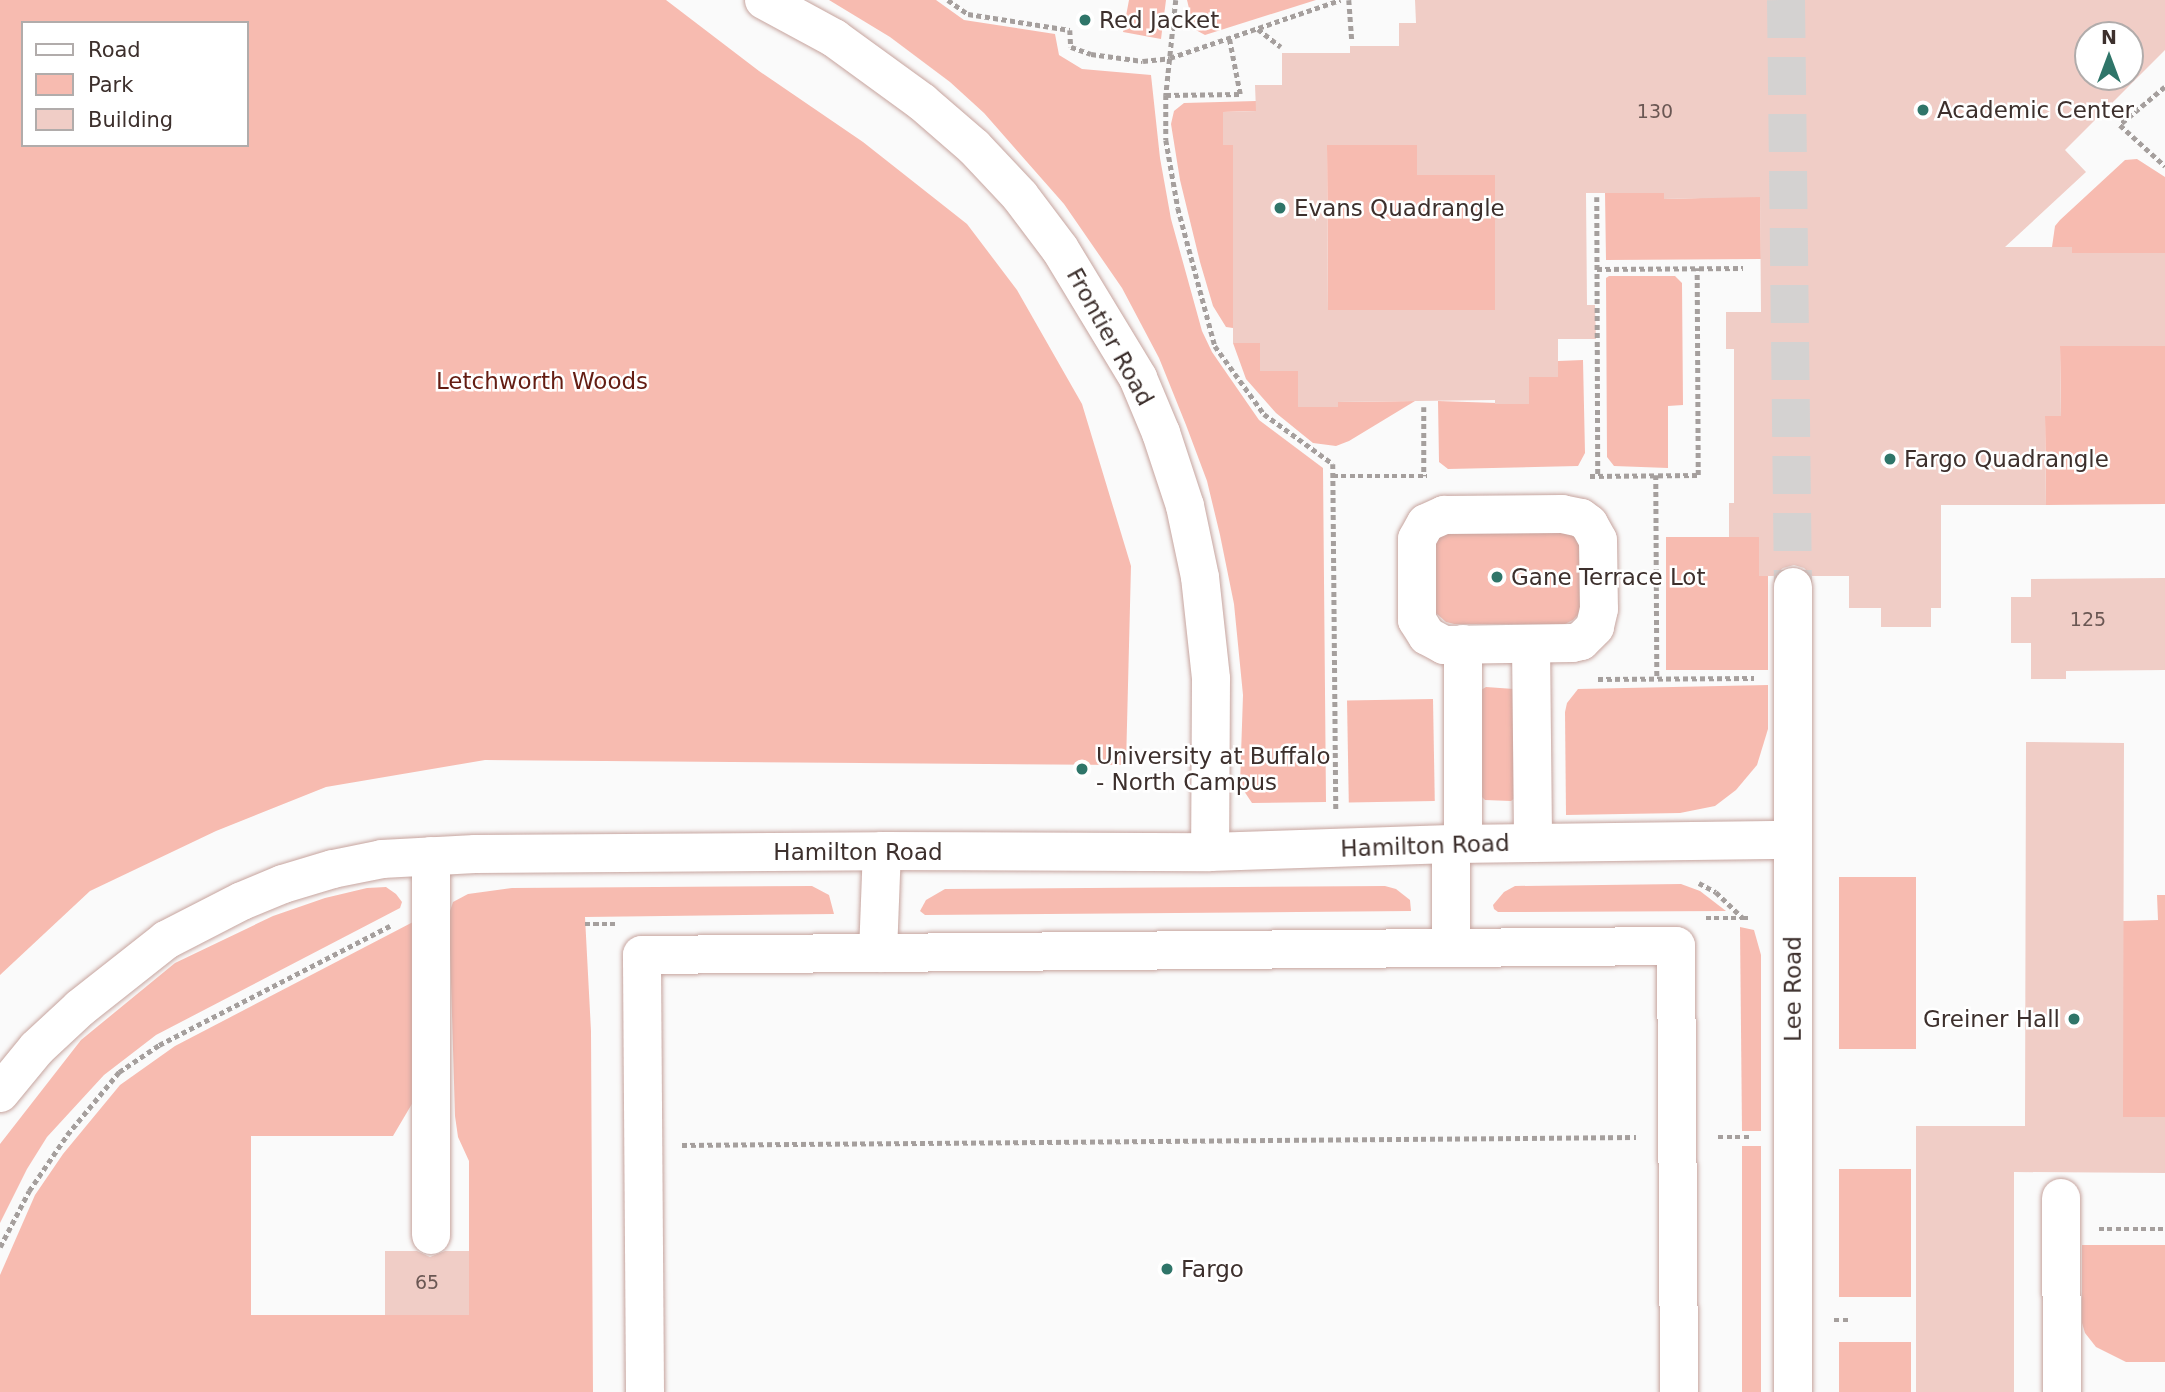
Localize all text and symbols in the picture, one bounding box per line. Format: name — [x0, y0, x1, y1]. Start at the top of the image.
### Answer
place label: Red Jacket — [1099, 6, 1219, 34]
marker: Red Jacket — [1077, 12, 1093, 28]
legend — [21, 21, 248, 147]
north arrow — [2074, 21, 2144, 91]
text: N — [2101, 26, 2117, 48]
text: Road — [88, 38, 141, 62]
text: Park — [88, 73, 133, 97]
place label: Academic Center — [1937, 96, 2134, 124]
house number: 130 — [1637, 101, 1673, 123]
marker: Academic Center — [1915, 102, 1931, 118]
text: Building — [88, 108, 173, 132]
place label: Evans Quadrangle — [1294, 194, 1505, 222]
marker: Evans Quadrangle — [1272, 200, 1288, 216]
street label: Frontier Road — [1061, 263, 1159, 411]
park label: Letchworth Woods — [436, 367, 648, 395]
place label: Fargo Quadrangle — [1904, 445, 2109, 473]
marker: Fargo Quadrangle — [1882, 451, 1898, 467]
place label: Gane Terrace Lot — [1511, 563, 1705, 591]
marker: Gane Terrace Lot — [1489, 569, 1505, 585]
house number: 125 — [2070, 609, 2106, 631]
place label: University at Buffalo - North Campus — [1096, 742, 1331, 796]
marker: University at Buffalo - North Campus — [1074, 761, 1090, 777]
street label: Hamilton Road — [1340, 829, 1510, 863]
street label: Hamilton Road — [773, 838, 943, 866]
street label: Lee Road — [1779, 936, 1807, 1042]
place label: Greiner Hall — [1923, 1005, 2060, 1033]
marker: Greiner Hall — [2066, 1011, 2082, 1027]
place label: Fargo — [1181, 1255, 1244, 1283]
marker: Fargo — [1159, 1261, 1175, 1277]
house number: 65 — [415, 1272, 439, 1294]

